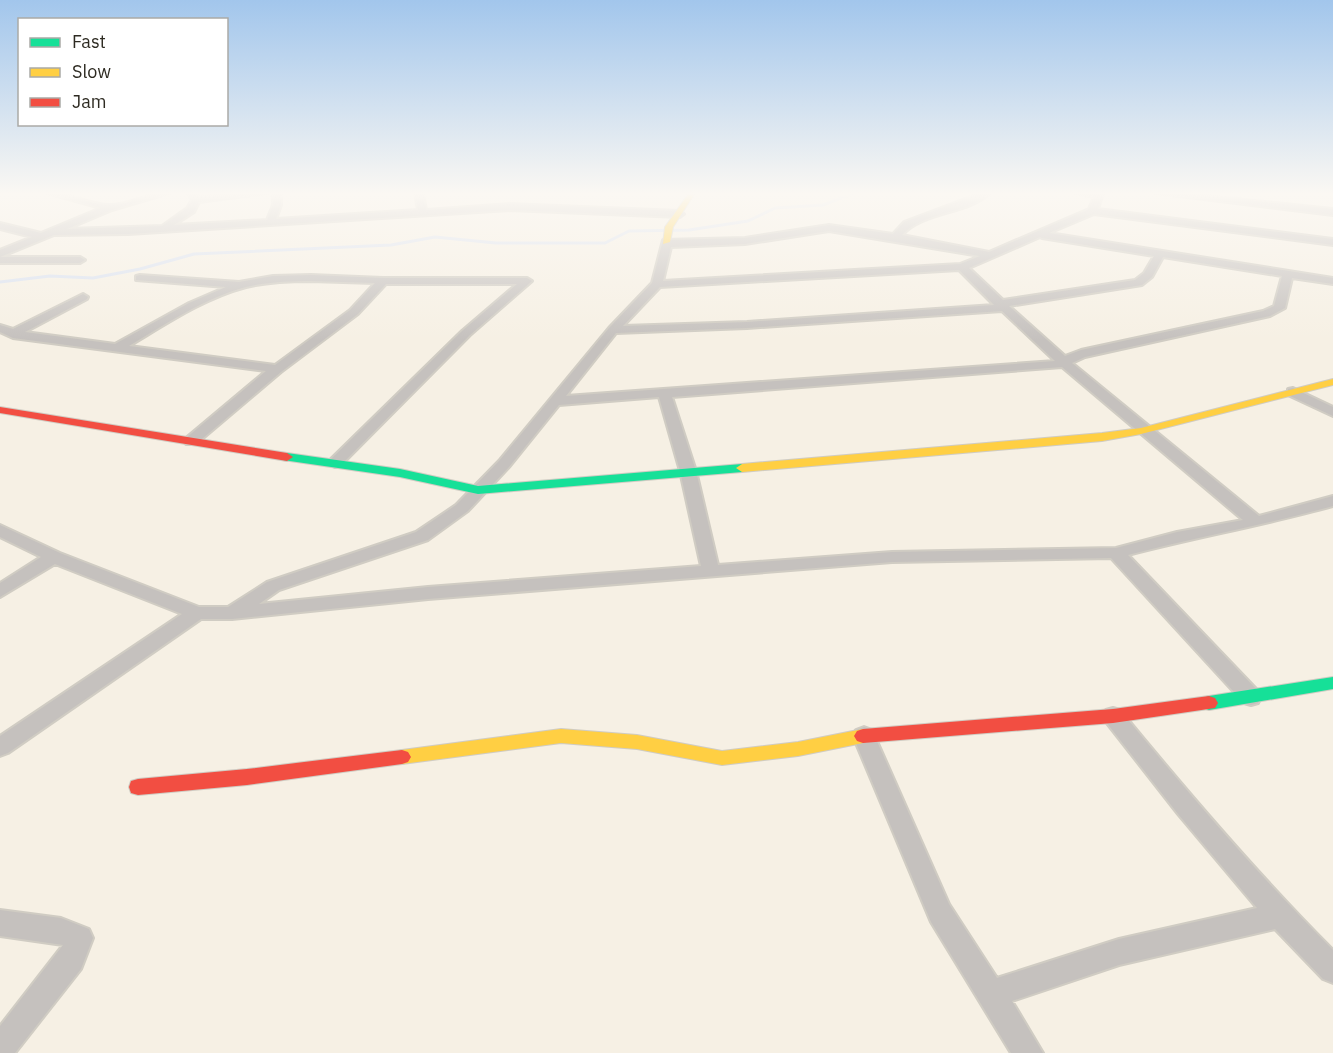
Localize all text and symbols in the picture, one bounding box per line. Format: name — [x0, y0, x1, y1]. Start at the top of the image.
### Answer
legend — [18, 18, 228, 126]
text: Fast — [72, 30, 106, 53]
text: Slow — [72, 60, 111, 83]
text: Jam — [72, 90, 107, 113]

